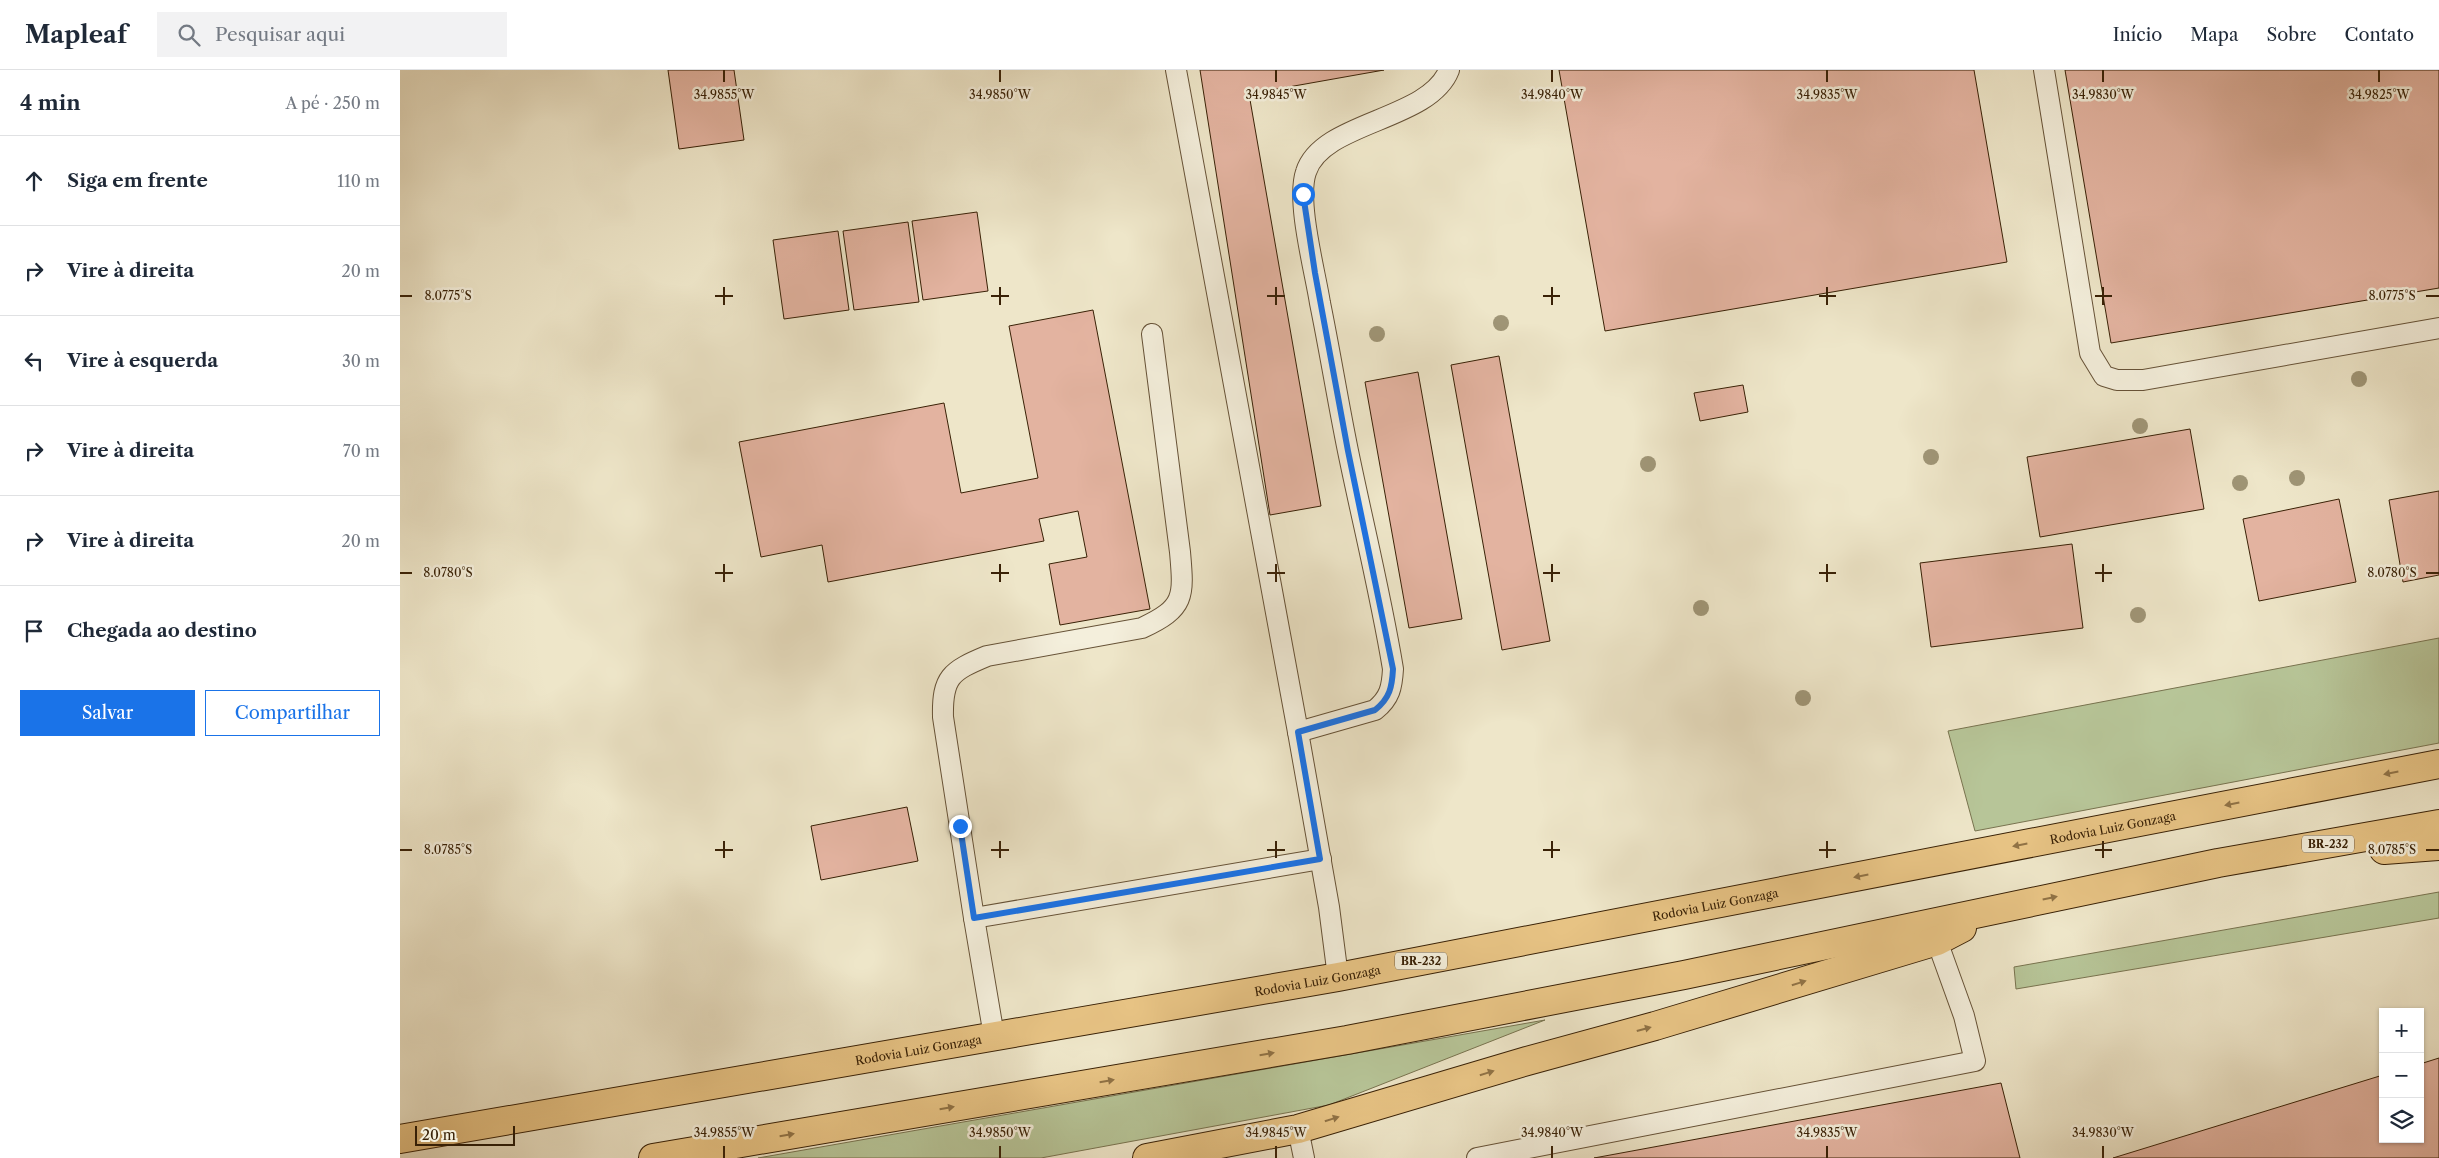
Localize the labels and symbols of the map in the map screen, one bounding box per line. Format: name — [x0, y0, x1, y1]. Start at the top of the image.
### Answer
text: 34.9855°W — [694, 87, 755, 102]
text: 34.9850°W — [969, 87, 1032, 102]
text: 34.9845°W — [1245, 87, 1307, 102]
text: 34.9840°W — [1521, 87, 1584, 102]
text: 34.9835°W — [1797, 87, 1858, 102]
text: 34.9830°W — [2072, 87, 2135, 102]
text: 34.9825°W — [2348, 87, 2410, 102]
route start — [1292, 183, 1315, 206]
text: 8.0775°S — [424, 288, 472, 303]
text: 8.0775°S — [2368, 288, 2416, 303]
text: 8.0780°S — [423, 565, 473, 580]
text: 8.0780°S — [2367, 565, 2417, 580]
one-way arrow — [2383, 770, 2399, 778]
one-way arrow — [2223, 801, 2239, 809]
street label: Rodovia Luiz Gonzaga — [2049, 807, 2178, 847]
route end — [949, 815, 972, 838]
road number: BR-232 — [2302, 836, 2354, 852]
one-way arrow — [2013, 841, 2028, 849]
text: 8.0785°S — [424, 842, 472, 857]
text: 8.0785°S — [2368, 842, 2416, 857]
one-way arrow — [1853, 872, 1869, 880]
street label: Rodovia Luiz Gonzaga — [1651, 884, 1780, 924]
one-way arrow — [2042, 894, 2057, 902]
road number: BR-232 — [1395, 952, 1447, 969]
street label: Rodovia Luiz Gonzaga — [1253, 961, 1382, 999]
one-way arrow — [1792, 978, 1807, 986]
one-way arrow — [1636, 1025, 1651, 1033]
street label: Rodovia Luiz Gonzaga — [854, 1031, 983, 1068]
one-way arrow — [1260, 1049, 1276, 1057]
one-way arrow — [1480, 1068, 1495, 1076]
one-way arrow — [1100, 1076, 1116, 1084]
one-way arrow — [939, 1104, 955, 1112]
one-way arrow — [1324, 1115, 1339, 1123]
scale bar — [415, 1123, 515, 1146]
text: 34.9855°W — [694, 1125, 755, 1140]
text: 34.9850°W — [969, 1125, 1032, 1140]
text: 34.9845°W — [1245, 1125, 1307, 1140]
text: 34.9840°W — [1521, 1125, 1584, 1140]
text: 34.9835°W — [1797, 1125, 1858, 1140]
text: 34.9830°W — [2072, 1125, 2135, 1140]
one-way arrow — [779, 1131, 795, 1139]

